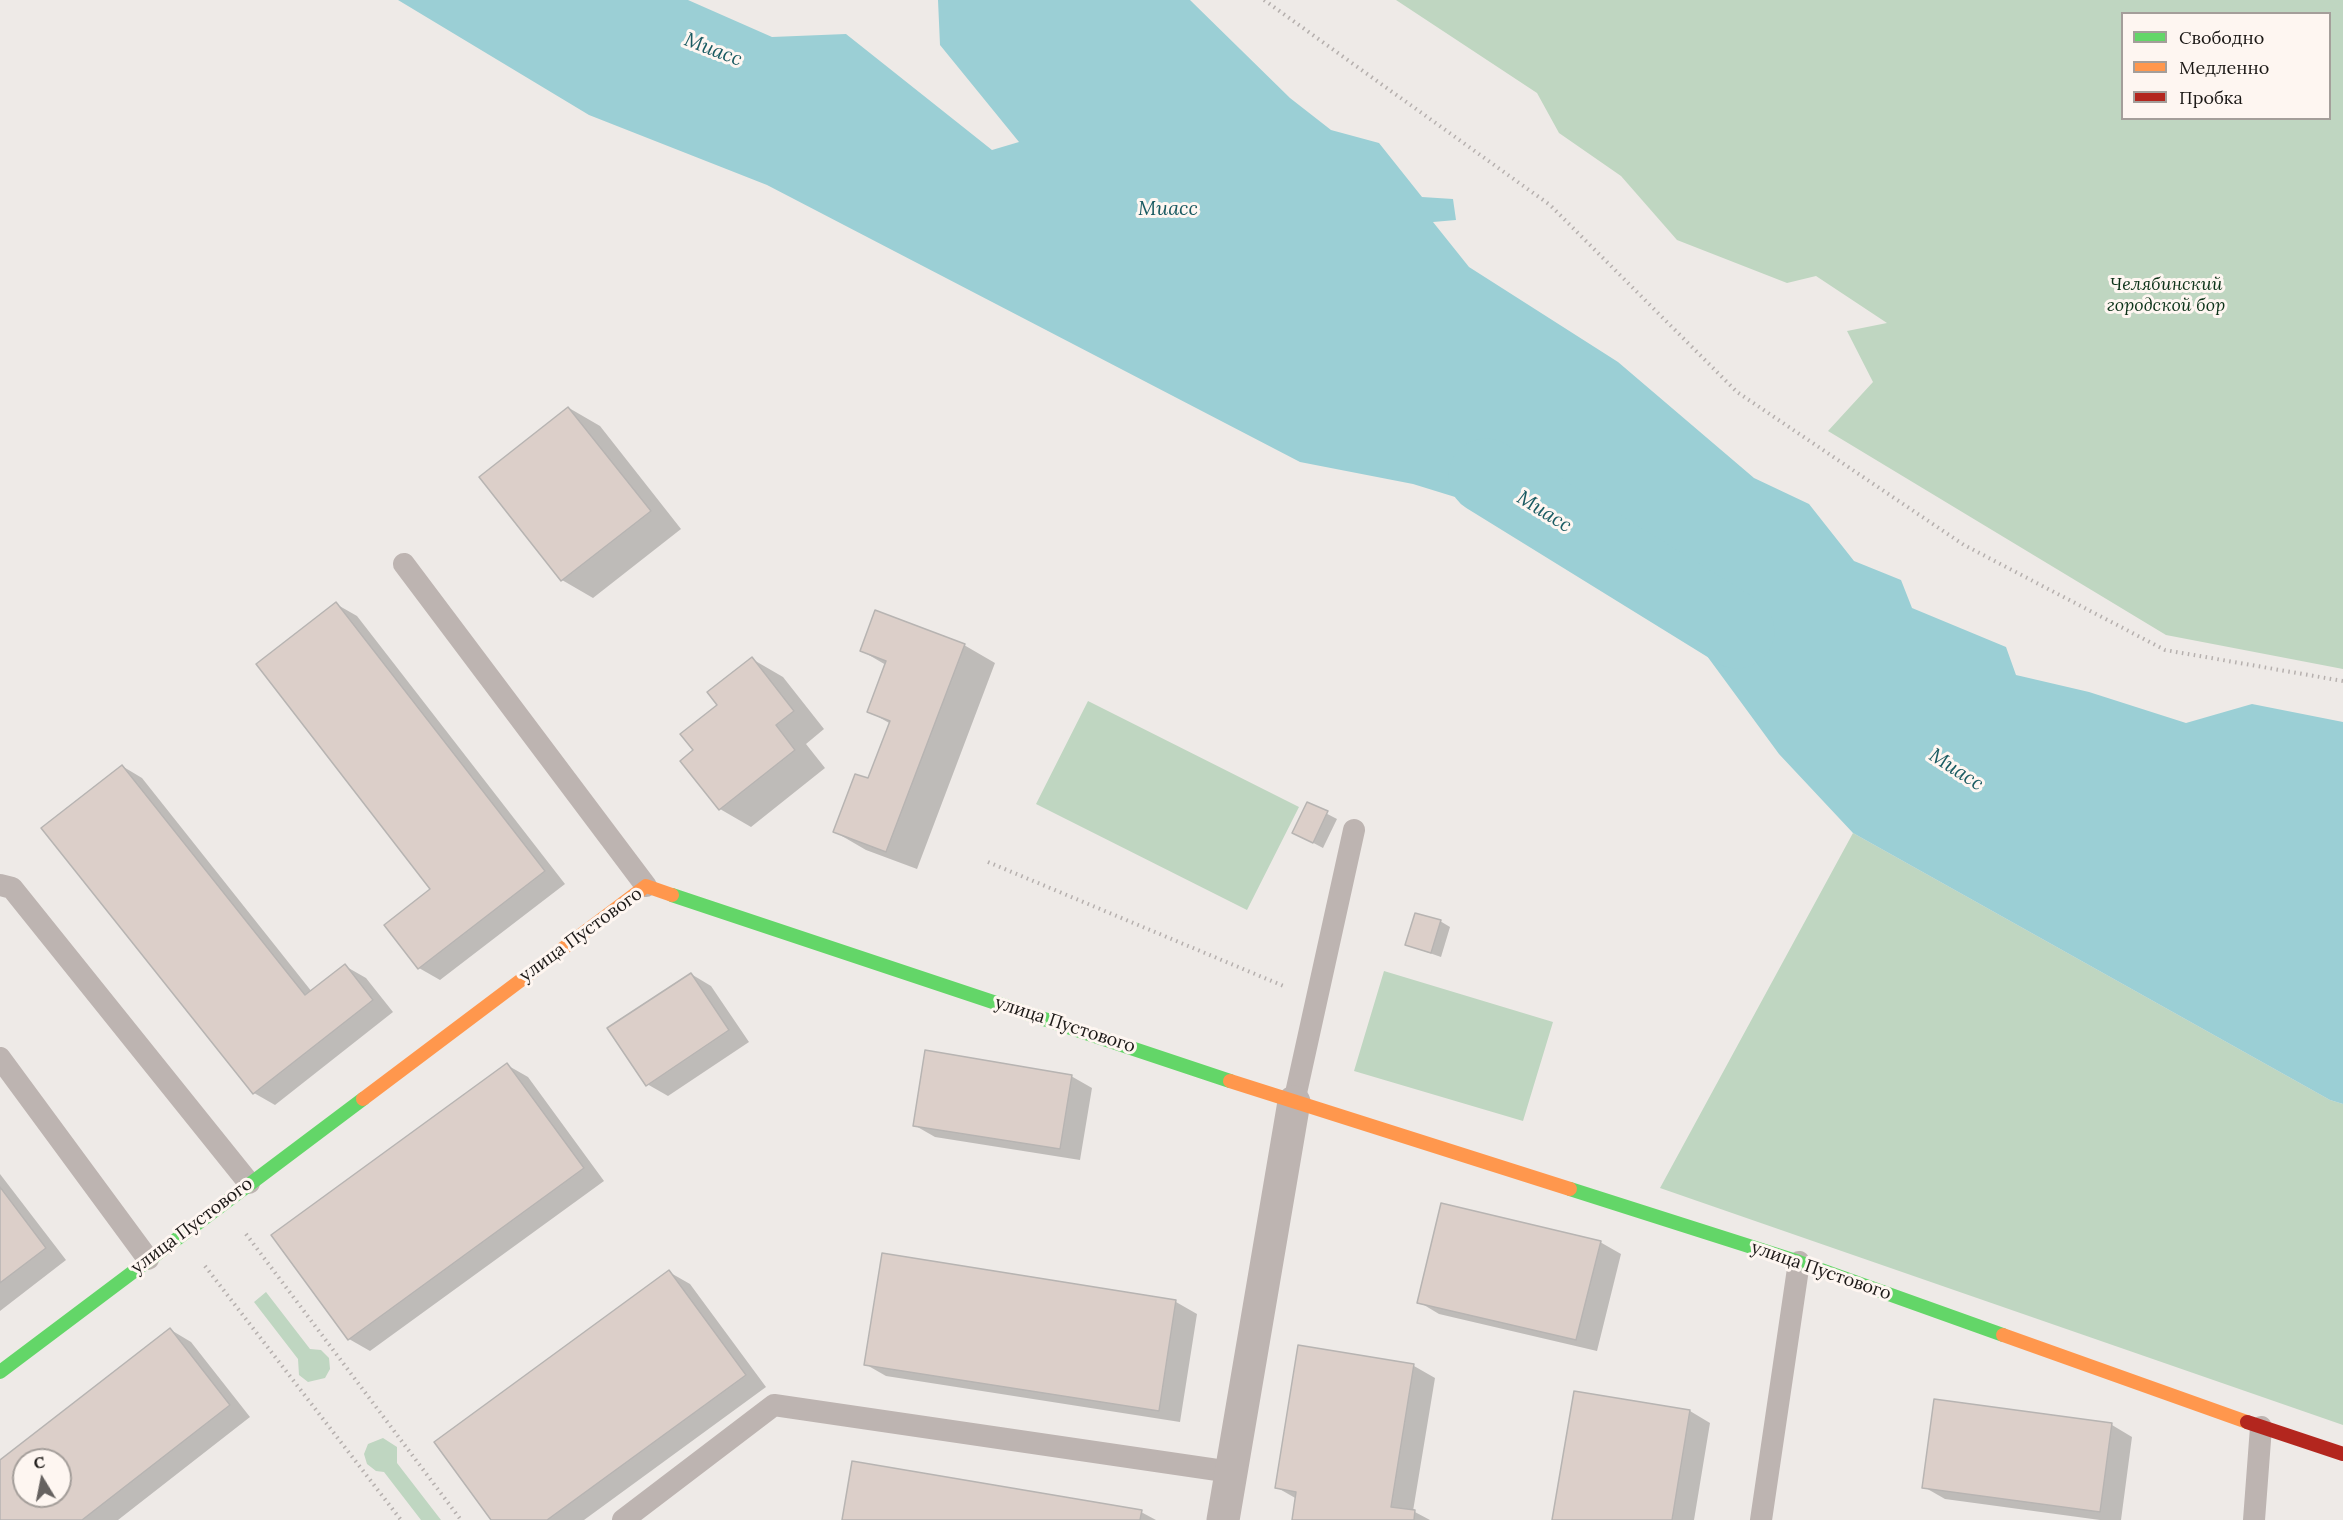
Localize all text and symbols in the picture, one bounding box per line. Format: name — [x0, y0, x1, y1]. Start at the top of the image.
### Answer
legend — [2121, 12, 2331, 120]
text: Свободно — [2179, 26, 2264, 49]
water label: Миасс — [681, 28, 745, 72]
text: Медленно — [2179, 56, 2269, 79]
text: Пробка — [2179, 86, 2243, 109]
water label: Миасс — [1138, 197, 1198, 221]
park label: Челябинский городской бор — [2107, 274, 2225, 316]
water label: Миасс — [1512, 486, 1576, 538]
water label: Миасс — [1924, 744, 1988, 796]
street label: улица Пустового — [515, 883, 647, 987]
street label: улица Пустового — [992, 992, 1138, 1058]
street label: улица Пустового — [127, 1173, 257, 1279]
street label: улица Пустового — [1748, 1237, 1894, 1305]
north arrow — [12, 1448, 72, 1508]
text: С — [32, 1451, 46, 1473]

